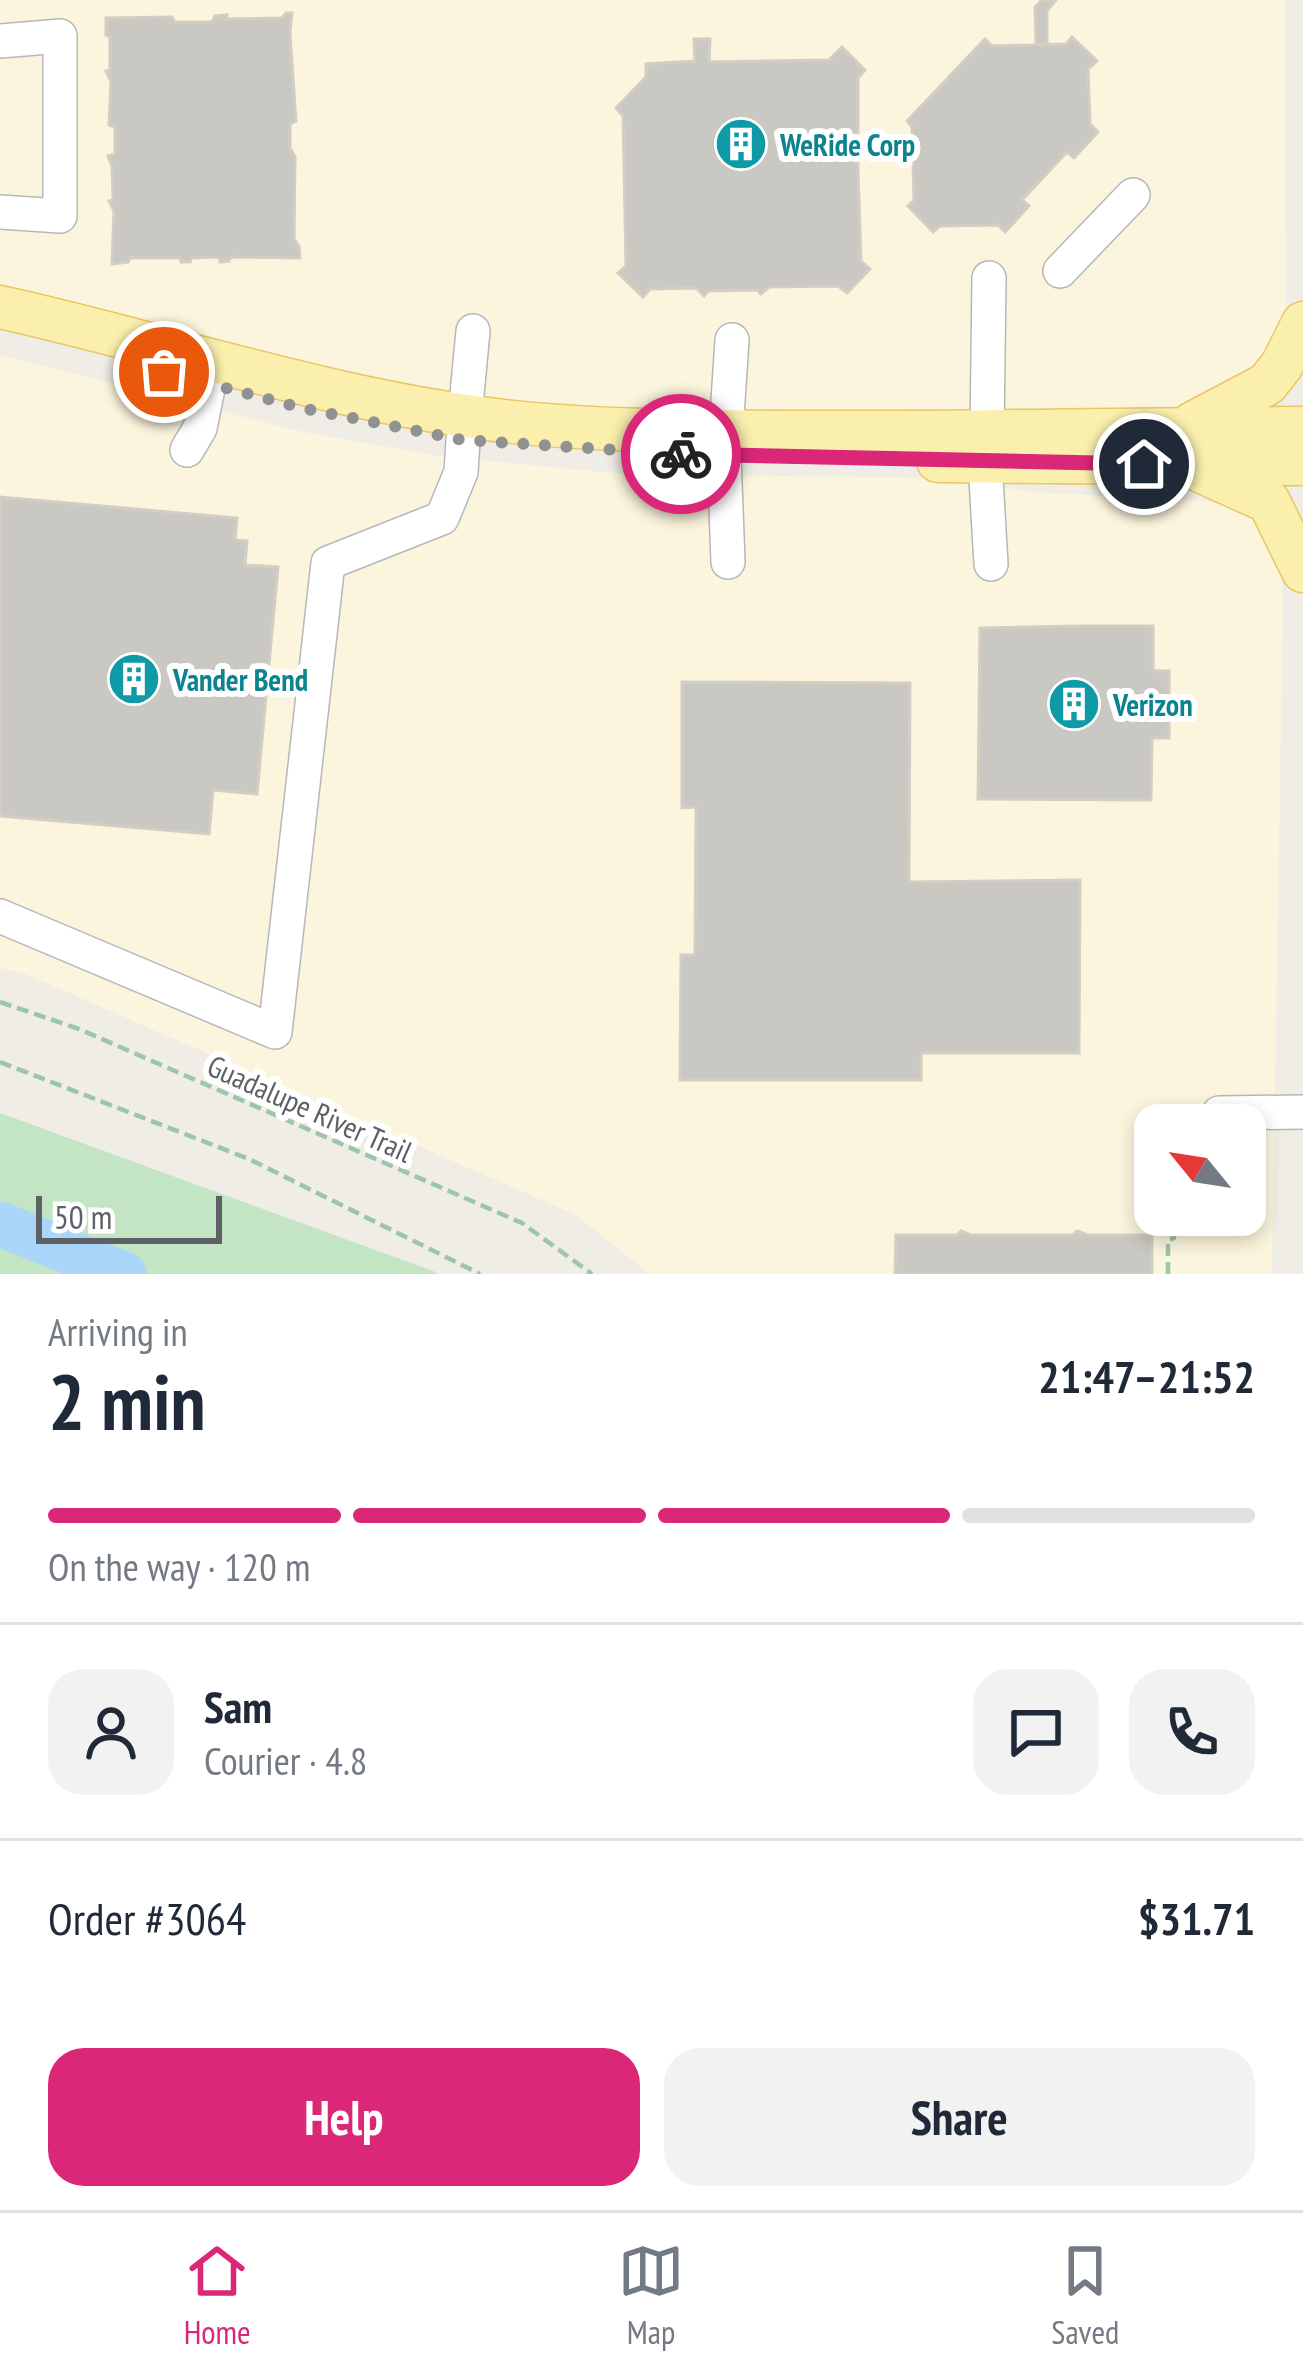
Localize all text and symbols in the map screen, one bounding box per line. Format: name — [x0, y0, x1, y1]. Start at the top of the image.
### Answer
building icon: WeRide Corp — [713, 116, 769, 172]
place label: WeRide Corp — [779, 125, 915, 164]
pin — [113, 321, 215, 423]
icon: bag — [131, 339, 197, 405]
courier — [621, 394, 741, 514]
pin — [1093, 413, 1195, 515]
icon: bike — [648, 421, 714, 487]
icon: home — [1111, 431, 1177, 497]
building icon: Vander Bend — [106, 651, 162, 707]
place label: Vander Bend — [172, 660, 308, 699]
building icon: Verizon — [1046, 676, 1102, 732]
place label: Verizon — [1112, 685, 1193, 724]
street label: Guadalupe River Trail — [202, 1045, 418, 1171]
north arrow — [1134, 1104, 1266, 1236]
map controls — [1134, 1104, 1266, 1236]
scale bar — [36, 1190, 222, 1243]
text: 50 m — [54, 1195, 112, 1238]
text: Arriving in — [48, 1306, 188, 1357]
text: 21:47–21:52 — [1038, 1347, 1255, 1405]
text: 2 min — [48, 1351, 206, 1452]
text: On the way · 120 m — [48, 1541, 310, 1592]
button: person — [48, 1669, 174, 1795]
button: chat — [973, 1669, 1099, 1795]
button: phone — [1129, 1669, 1255, 1795]
text: Sam — [204, 1677, 272, 1735]
text: Courier · 4.8 — [204, 1735, 367, 1786]
text: Order #3064 — [48, 1889, 246, 1947]
text: $31.71 — [1138, 1889, 1255, 1947]
button: Help — [48, 2048, 640, 2186]
button: Share — [664, 2048, 1255, 2186]
tab: Home — [184, 2238, 251, 2353]
tab: Map — [618, 2238, 684, 2353]
tab: Saved — [1051, 2238, 1119, 2353]

